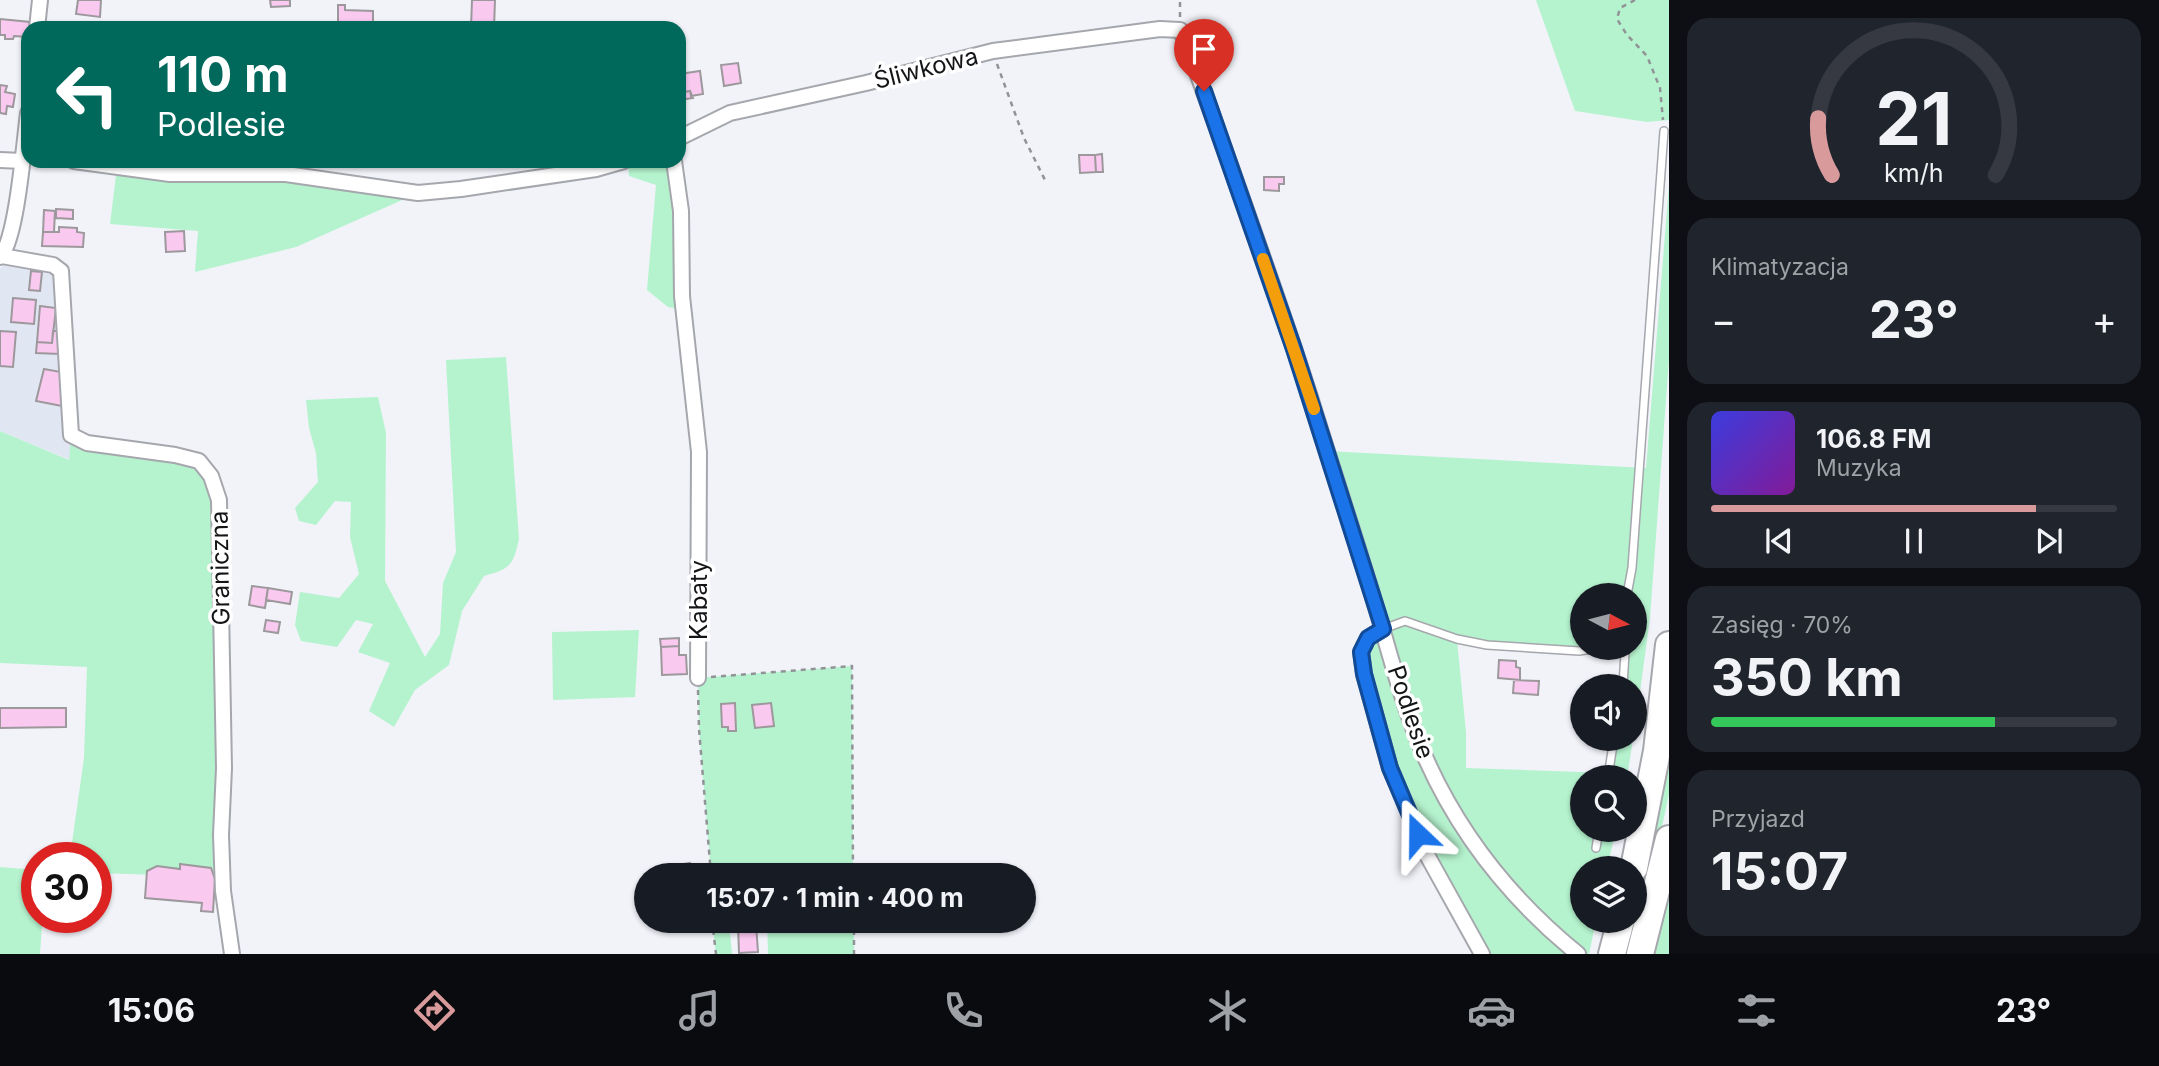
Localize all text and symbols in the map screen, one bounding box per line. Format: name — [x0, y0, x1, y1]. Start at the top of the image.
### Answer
pin — [1174, 19, 1234, 91]
icon: arrive — [1185, 30, 1223, 68]
street label: Śliwkowa — [871, 41, 981, 95]
text: 110 m — [157, 45, 289, 104]
icon: left — [42, 49, 133, 140]
text: 21 — [1875, 74, 1953, 163]
text: Podlesie — [157, 105, 286, 144]
text: km/h — [1884, 158, 1944, 188]
text: Klimatyzacja — [1711, 253, 1849, 281]
text: 23° — [1869, 288, 1959, 351]
text: − — [1711, 297, 1736, 343]
text: + — [2092, 297, 2117, 343]
text: 106.8 FM — [1816, 423, 1931, 454]
text: Muzyka — [1816, 454, 1902, 482]
street label: Graniczna — [205, 510, 235, 626]
icon: previous — [1760, 522, 1798, 560]
icon: pause — [1895, 522, 1933, 560]
icon: next — [2030, 522, 2068, 560]
street label: Kabaty — [684, 560, 713, 640]
north arrow — [1570, 583, 1647, 660]
map controls — [1570, 583, 1647, 933]
text: Zasięg · 70% — [1711, 611, 1853, 639]
text: 350 km — [1711, 646, 1903, 709]
street label: Podlesie — [1382, 662, 1440, 762]
button: sound — [1570, 674, 1647, 751]
button: search — [1570, 765, 1647, 842]
position arrow — [1381, 797, 1455, 871]
text: Przyjazd — [1711, 805, 1805, 833]
text: 15:07 — [1711, 840, 1848, 903]
speed limit sign: 30 — [21, 842, 112, 933]
button: layers — [1570, 856, 1647, 933]
text: 15:07 · 1 min · 400 m — [706, 882, 964, 913]
icon: directions — [410, 986, 459, 1035]
icon: music — [675, 986, 724, 1035]
icon: phone — [939, 986, 988, 1035]
icon: climate — [1203, 986, 1252, 1035]
icon: car — [1467, 986, 1516, 1035]
icon: filters — [1732, 986, 1781, 1035]
text: 15:06 — [108, 991, 195, 1030]
text: 23° — [1996, 991, 2051, 1030]

